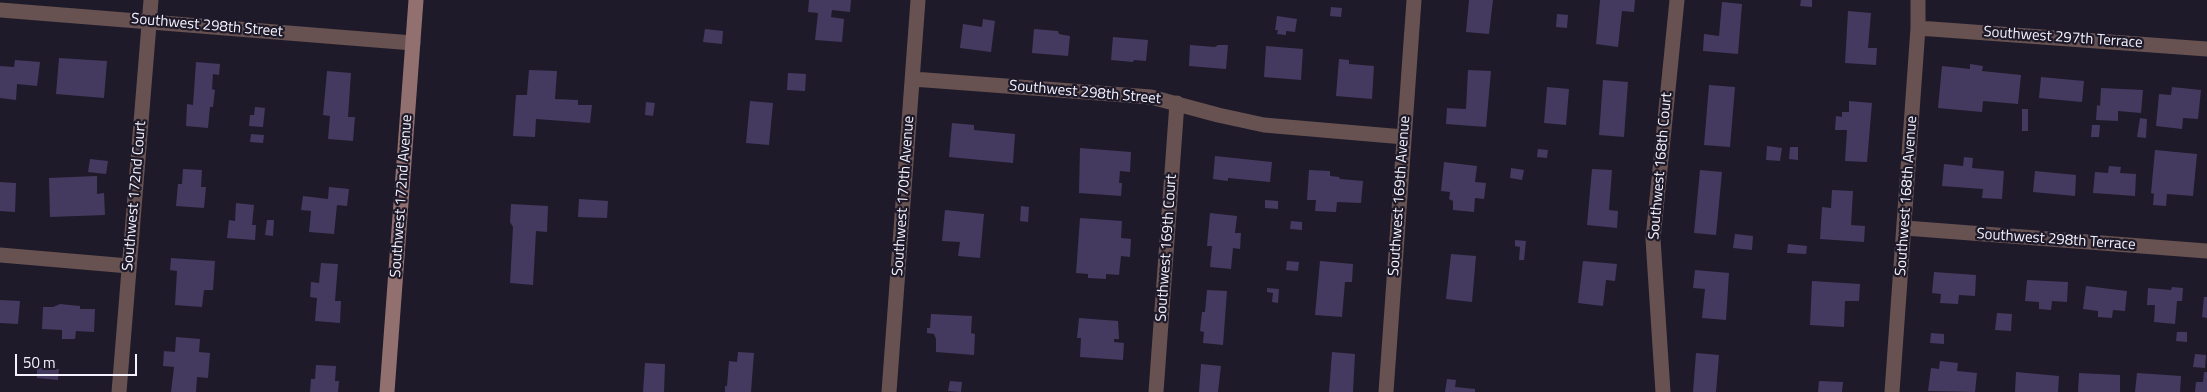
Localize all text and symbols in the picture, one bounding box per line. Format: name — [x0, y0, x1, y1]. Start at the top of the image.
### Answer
street label: Southwest 298th Street — [130, 10, 284, 42]
street label: Southwest 297th Terrace — [1983, 23, 2143, 53]
street label: Southwest 298th Street — [1008, 77, 1162, 109]
street label: Southwest 168th Court — [1646, 92, 1676, 240]
street label: Southwest 172nd Avenue — [387, 114, 417, 278]
street label: Southwest 170th Avenue — [889, 115, 919, 277]
street label: Southwest 169th Avenue — [1385, 115, 1415, 277]
street label: Southwest 168th Avenue — [1892, 115, 1922, 277]
street label: Southwest 172nd Court — [119, 120, 151, 272]
street label: Southwest 169th Court — [1153, 174, 1181, 322]
street label: Southwest 298th Terrace — [1976, 225, 2136, 255]
scale bar — [18, 344, 140, 376]
text: 50 m — [23, 351, 56, 374]

